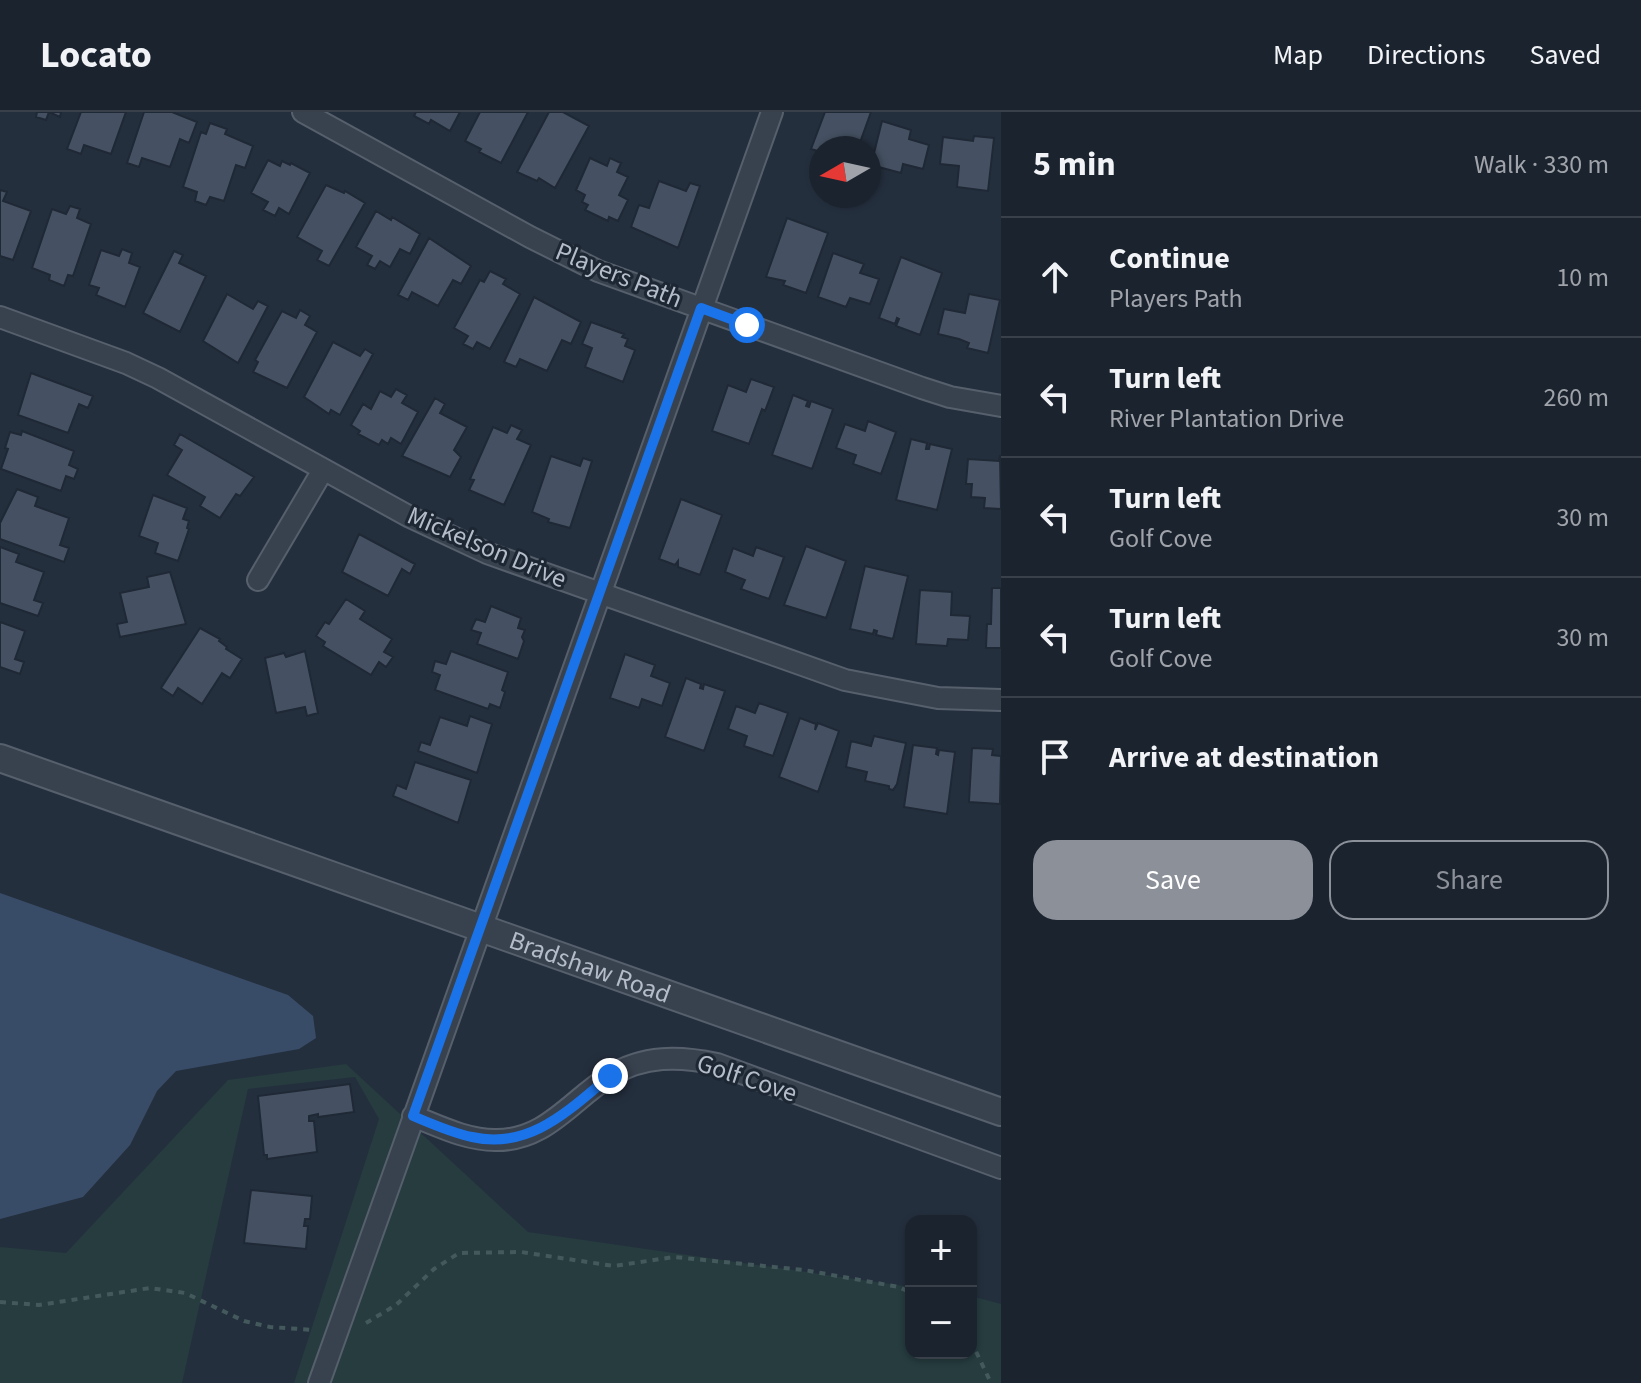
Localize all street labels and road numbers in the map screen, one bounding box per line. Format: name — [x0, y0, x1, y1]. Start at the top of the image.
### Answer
street label: Players Path — [550, 233, 688, 317]
street label: Mickelson Drive — [402, 497, 572, 597]
street label: Bradshaw Road — [504, 921, 676, 1012]
street label: Golf Cove — [692, 1044, 802, 1112]

